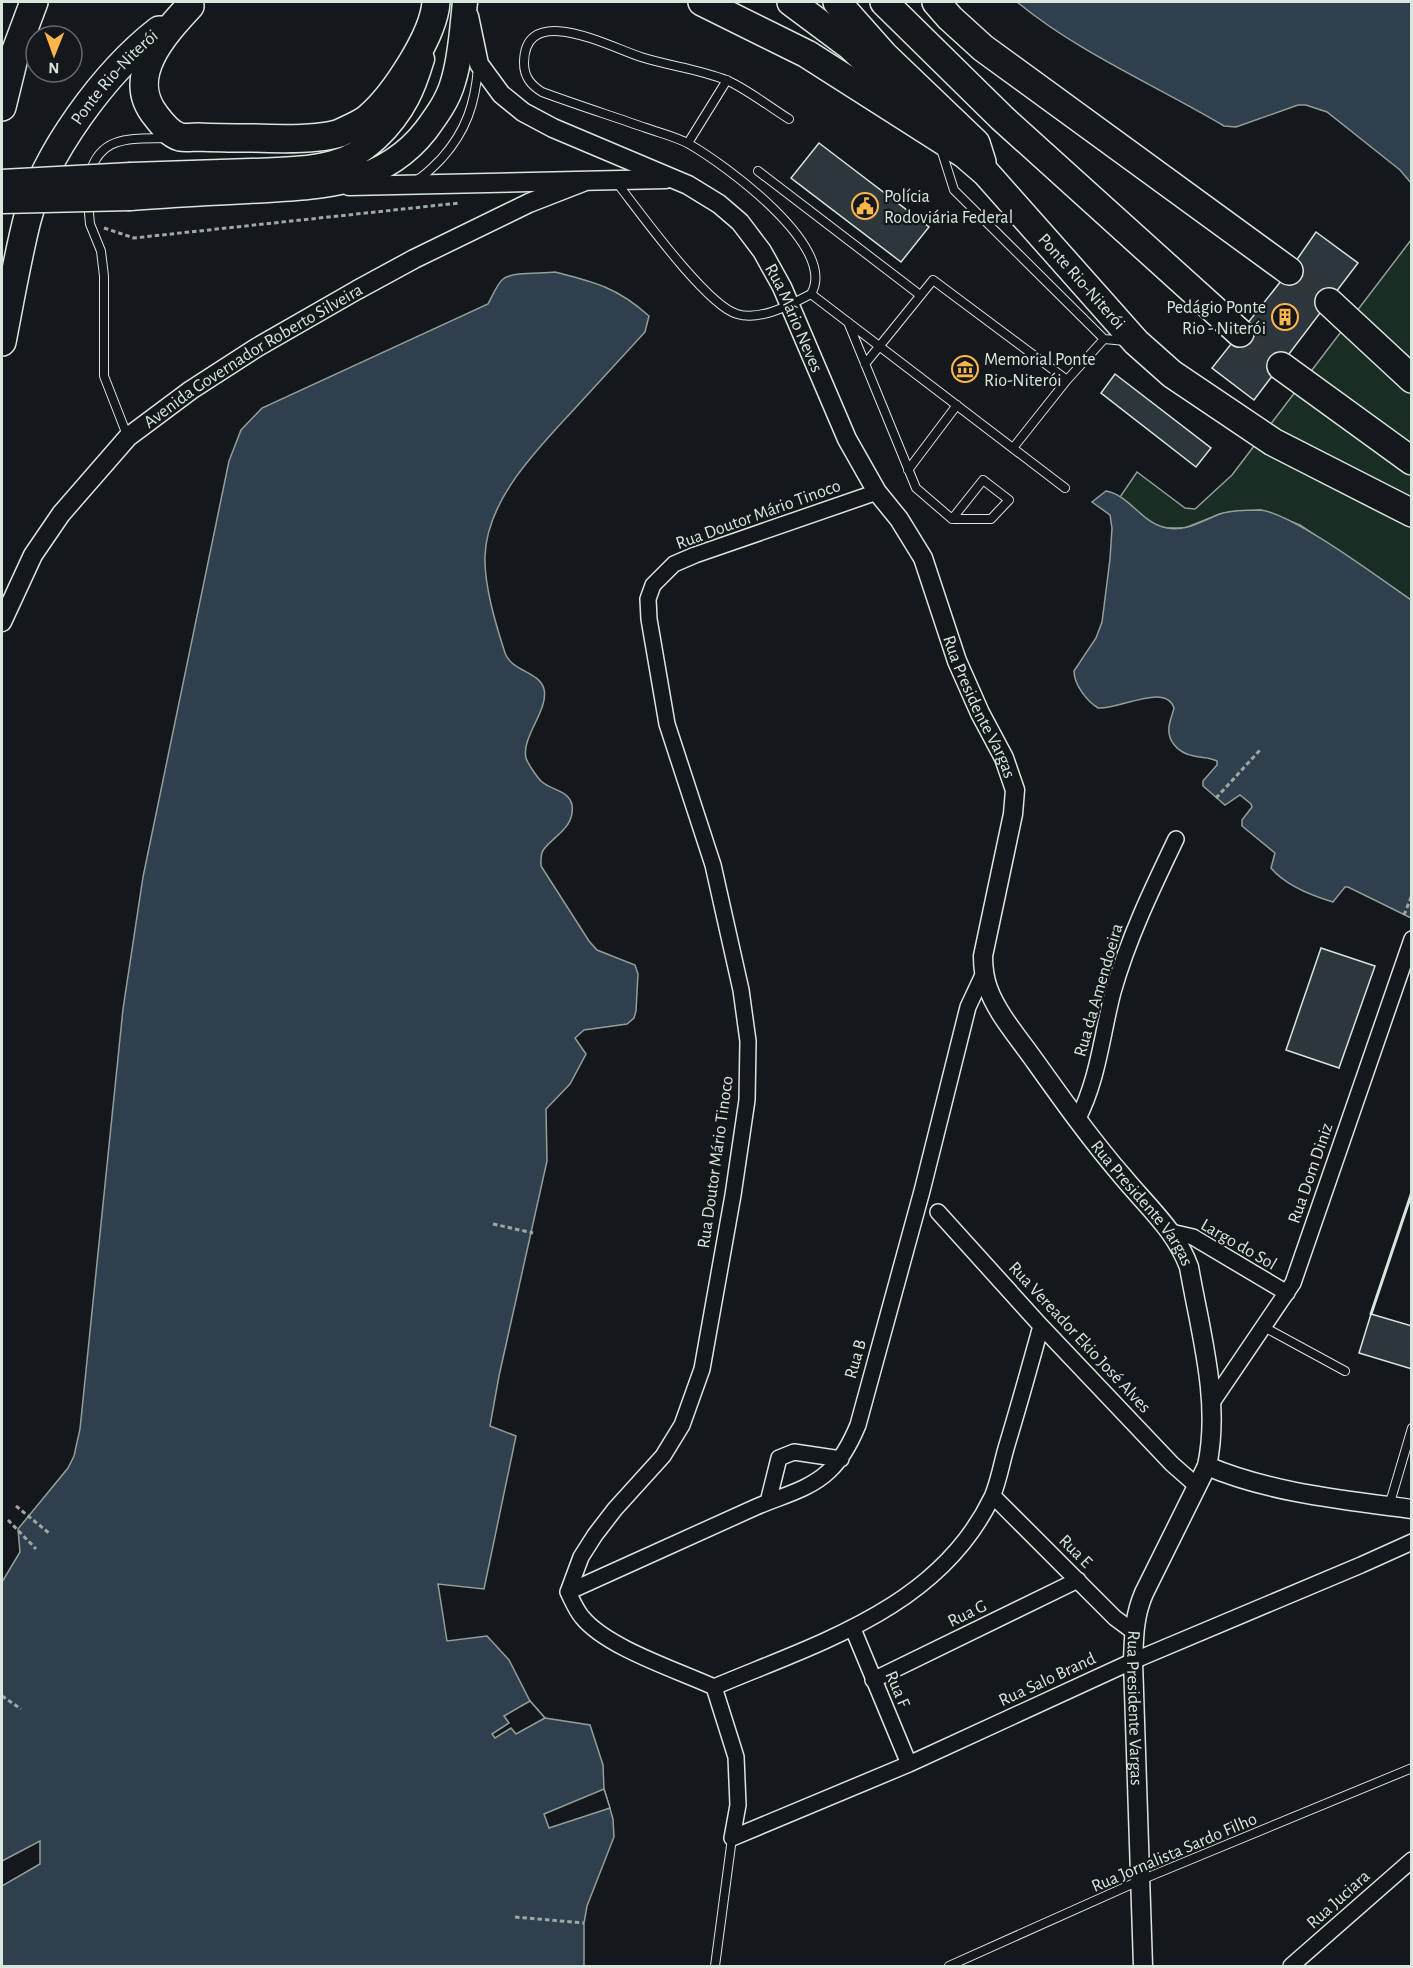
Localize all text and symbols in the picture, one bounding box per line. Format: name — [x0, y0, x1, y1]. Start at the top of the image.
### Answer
north arrow — [24, 24, 84, 84]
street label: Ponte Rio-Niterói — [68, 27, 162, 128]
text: N — [48, 60, 59, 76]
place label: Polícia Rodoviária Federal — [884, 188, 1013, 227]
public building icon: Polícia Rodoviária Federal — [850, 191, 880, 221]
street label: Ponte Rio-Niterói — [1034, 231, 1128, 333]
street label: Rua Mário Neves — [761, 261, 825, 375]
street label: Avenida Governador Roberto Silveira — [141, 281, 366, 432]
place label: Pedágio Ponte Rio - Niterói — [1166, 299, 1266, 338]
building icon: Pedágio Ponte Rio - Niterói — [1270, 302, 1300, 332]
place label: Memorial Ponte Rio-Niterói — [984, 351, 1095, 390]
museum icon: Memorial Ponte Rio-Niterói — [950, 354, 980, 384]
street label: Rua Doutor Mário Tinoco — [674, 477, 843, 553]
street label: Rua Presidente Vargas — [939, 633, 1018, 781]
street label: Rua da Amendoeira — [1071, 922, 1127, 1059]
street label: Rua Doutor Mário Tinoco — [695, 1075, 737, 1249]
street label: Rua Dom Diniz — [1285, 1121, 1337, 1226]
street label: Rua Presidente Vargas — [1087, 1137, 1196, 1269]
street label: Largo do Sol — [1197, 1216, 1280, 1274]
street label: Rua Vereador Ekio José Alves — [1005, 1259, 1154, 1417]
street label: Rua B — [842, 1338, 870, 1381]
street label: Rua E — [1055, 1532, 1096, 1572]
street label: Rua G — [945, 1597, 990, 1631]
street label: Rua Presidente Vargas — [1123, 1630, 1145, 1786]
street label: Rua Salo Brand — [996, 1650, 1099, 1710]
street label: Rua F — [881, 1668, 913, 1711]
street label: Rua Jornalista Sardo Filho — [1089, 1810, 1260, 1896]
street label: Rua Juciara — [1304, 1867, 1374, 1933]

